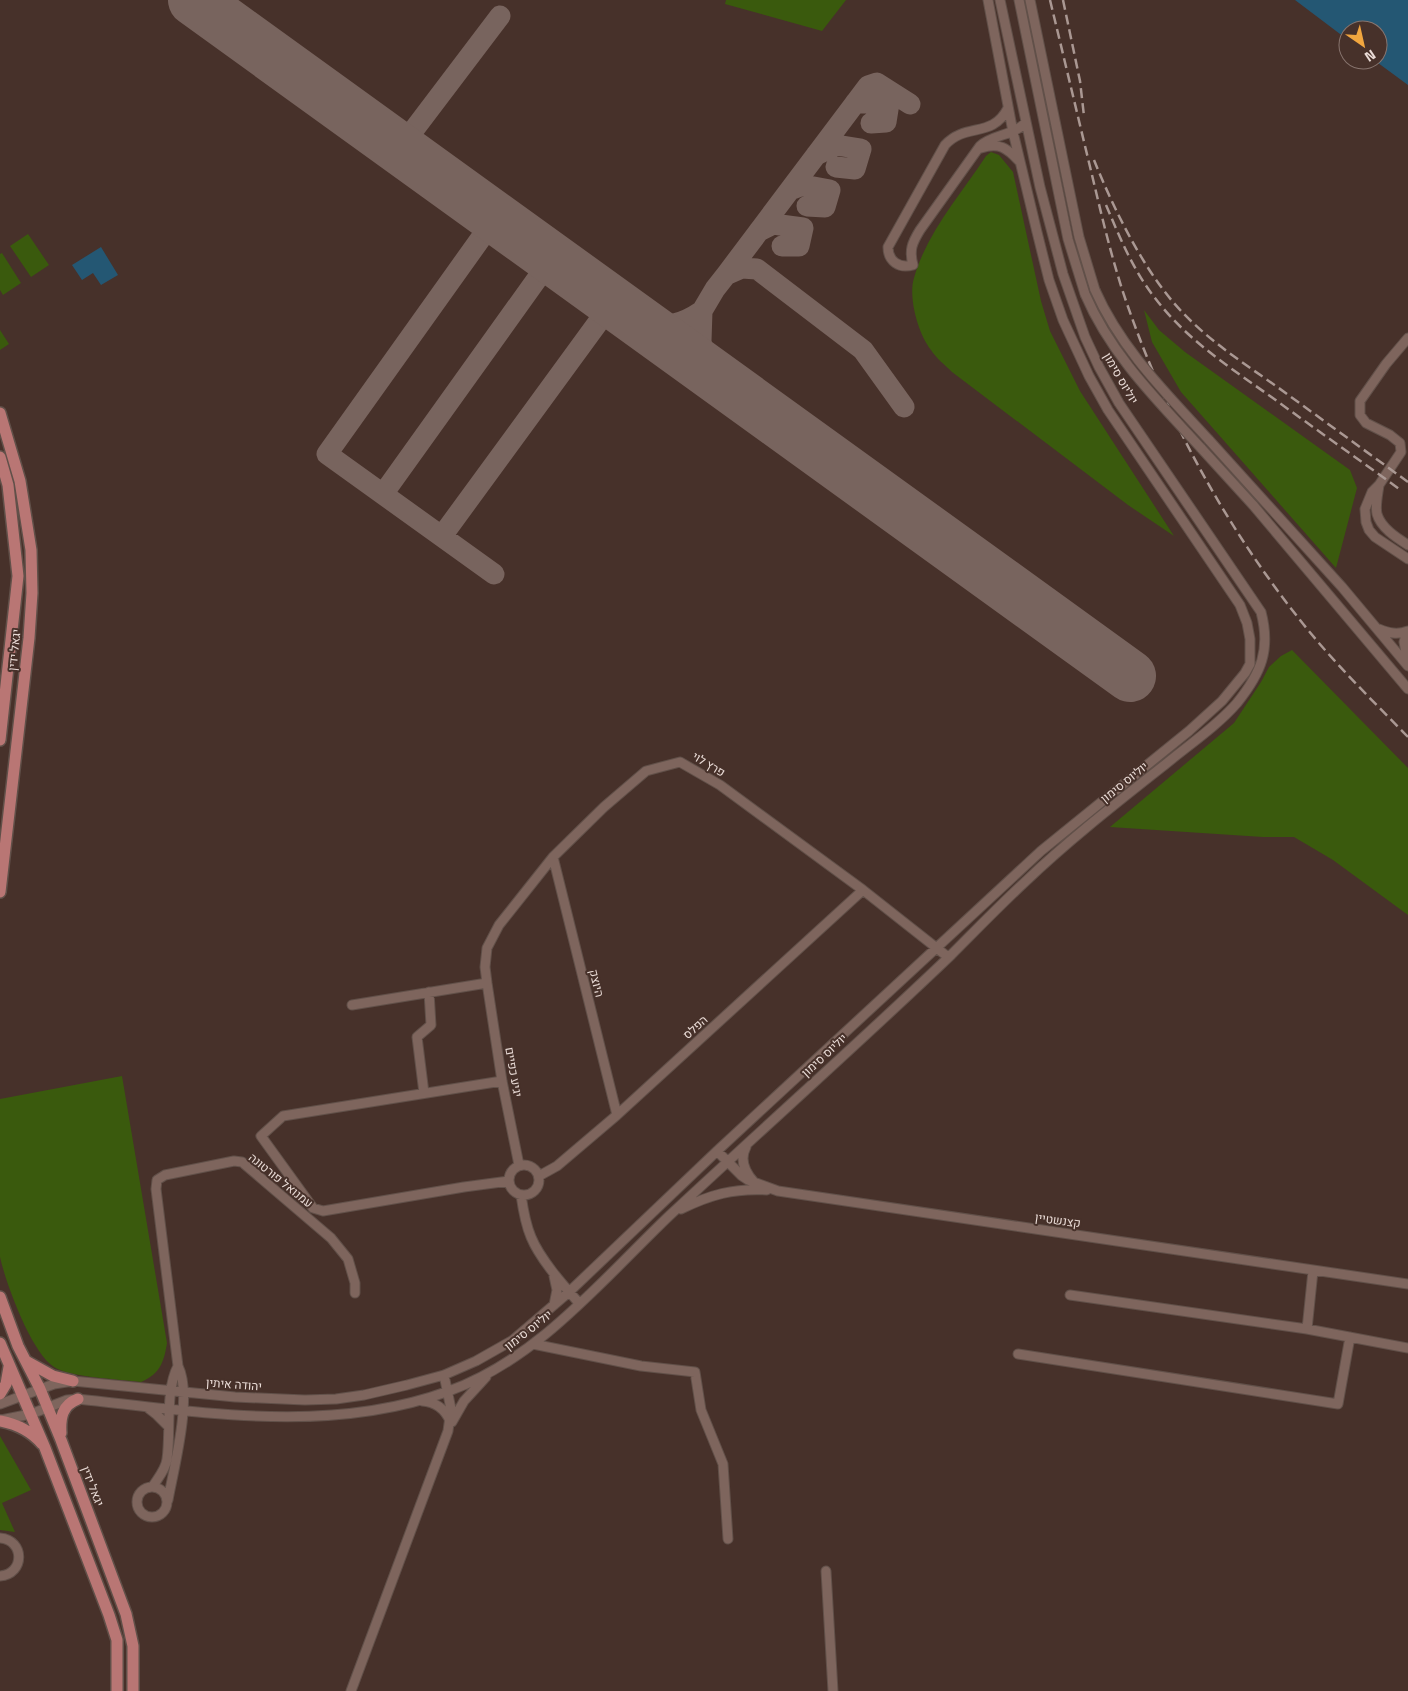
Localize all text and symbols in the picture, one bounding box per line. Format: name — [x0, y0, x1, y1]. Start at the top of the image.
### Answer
north arrow — [1338, 20, 1388, 70]
text: N — [1361, 45, 1380, 68]
street label: יוליוס סימון — [1099, 349, 1143, 407]
street label: יגאל ידין — [2, 628, 26, 672]
street label: פרץ לוי — [689, 747, 729, 781]
street label: יוליוס סימון — [1096, 757, 1152, 807]
street label: היוצק — [584, 967, 610, 999]
street label: הפלס — [678, 1010, 712, 1044]
street label: יוליוס סימון — [797, 1029, 851, 1081]
street label: יגיע כפיים — [500, 1046, 528, 1098]
street label: עמנואל פורטונה — [245, 1148, 317, 1212]
street label: קצנשטיין — [1034, 1207, 1082, 1233]
street label: יוליוס סימון — [500, 1305, 556, 1355]
street label: יהודה איתין — [205, 1373, 263, 1395]
street label: יגאל ידין — [77, 1463, 109, 1509]

